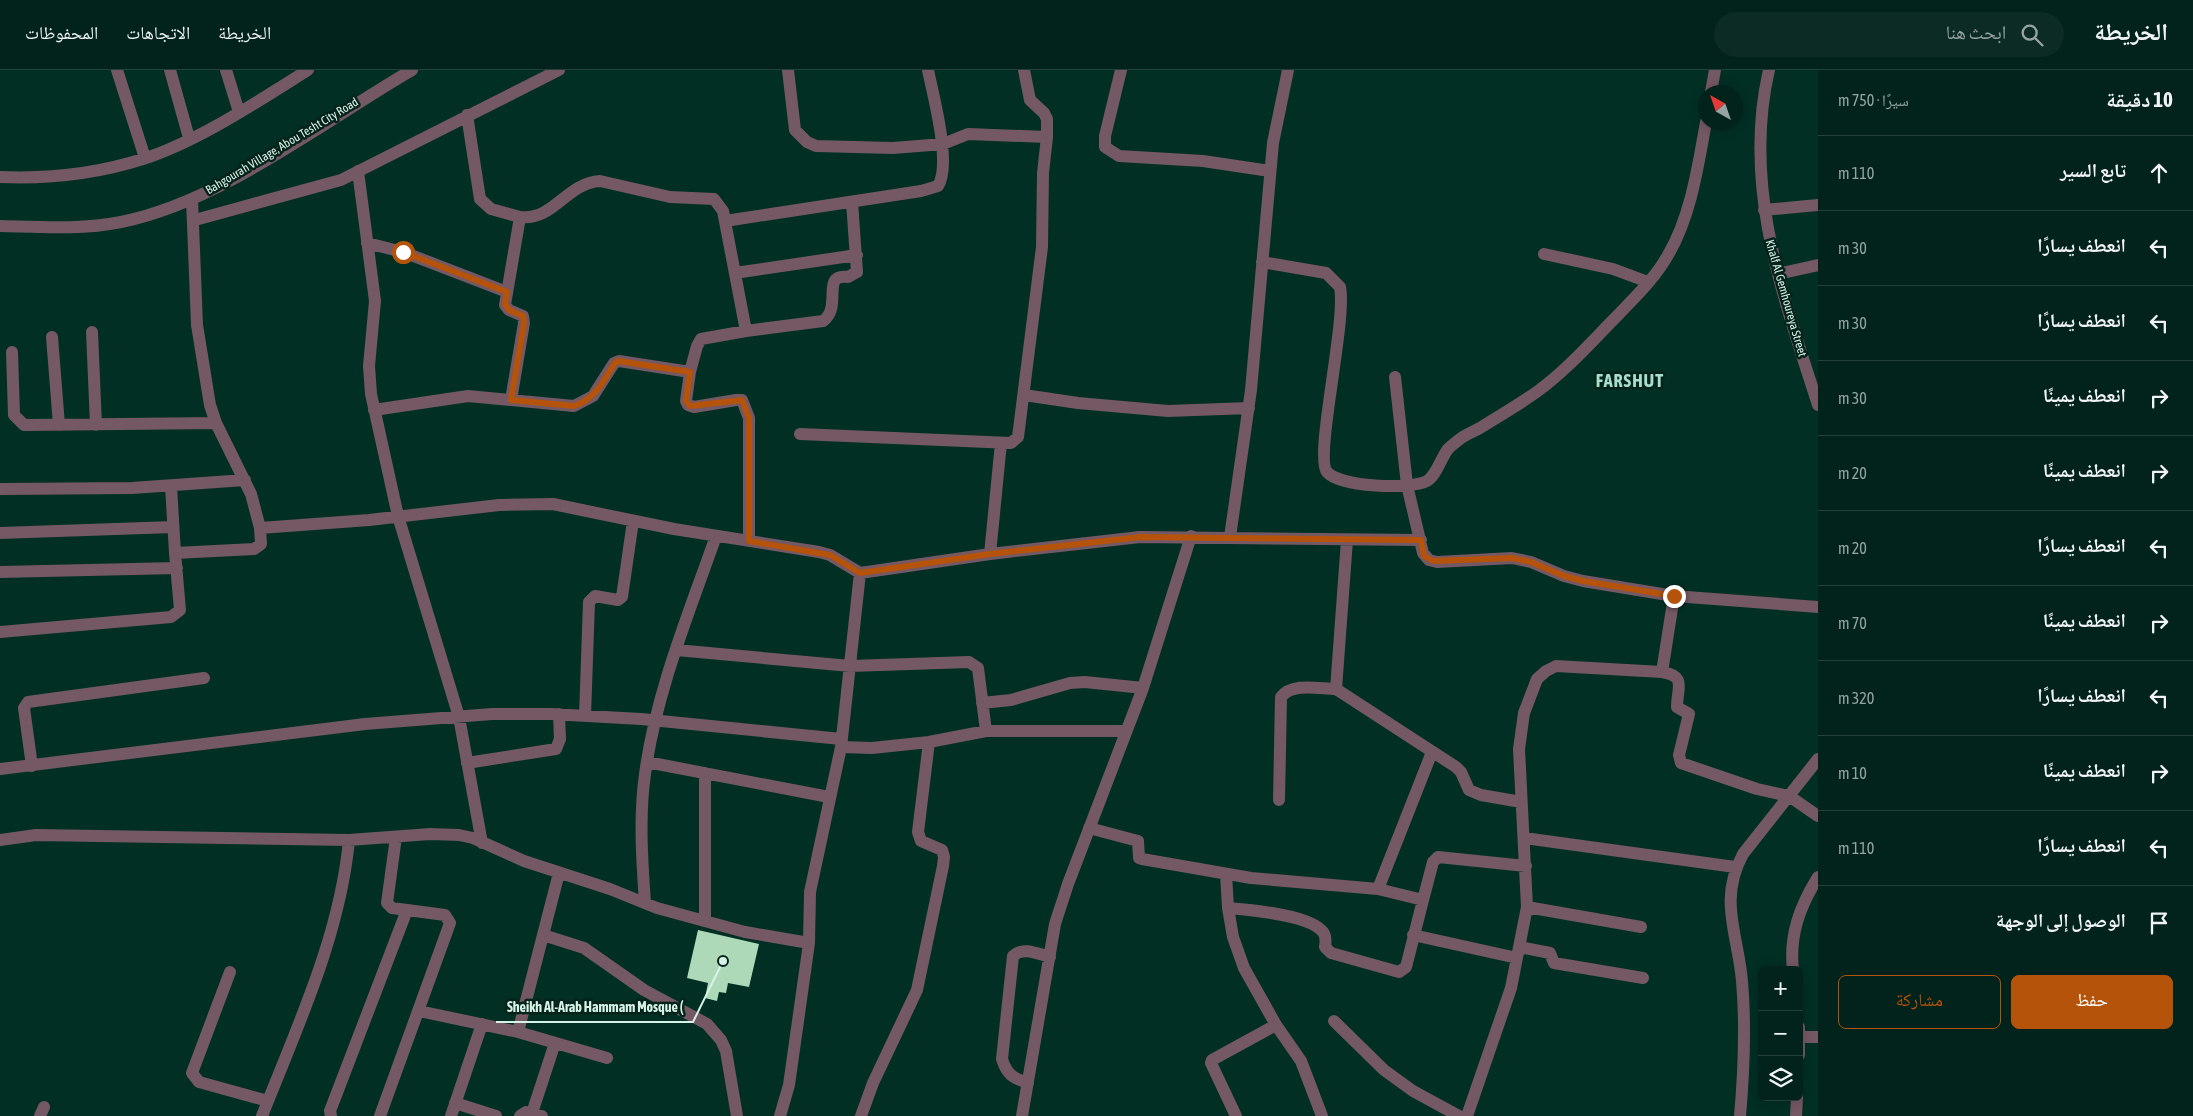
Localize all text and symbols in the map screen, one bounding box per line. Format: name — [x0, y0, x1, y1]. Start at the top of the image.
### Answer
search box — [1714, 12, 2064, 57]
text: الخريطة — [2094, 18, 2168, 45]
text: ابحث هنا — [1946, 21, 2006, 43]
icon: search — [2018, 21, 2046, 49]
text: المحفوظات — [25, 22, 98, 43]
text: الاتجاهات — [126, 22, 190, 43]
text: الخريطة — [218, 22, 271, 43]
north arrow — [1698, 85, 1743, 130]
text: 10 دقيقة — [2106, 87, 2173, 111]
text: سيرًا · 750 m — [1838, 91, 1909, 109]
street label: Bahgourah Village, Abou Tesht City Road — [203, 95, 361, 197]
text: تابع السير — [2060, 159, 2126, 181]
icon: ahead — [2145, 159, 2173, 187]
text: 110 m — [1838, 164, 1874, 182]
text: انعطف يسارًا — [2037, 234, 2126, 256]
icon: left — [2145, 234, 2173, 262]
street label: Khalf Al Gemhoureya Street — [1763, 238, 1810, 359]
text: 30 m — [1838, 239, 1867, 257]
route start — [392, 241, 415, 264]
text: انعطف يسارًا — [2037, 309, 2126, 331]
icon: left — [2145, 309, 2173, 337]
text: 30 m — [1838, 314, 1867, 332]
district label: FARSHUT — [1596, 370, 1664, 391]
text: انعطف يمينًا — [2043, 384, 2126, 406]
icon: right — [2145, 384, 2173, 412]
text: 30 m — [1838, 389, 1867, 407]
text: انعطف يمينًا — [2043, 459, 2126, 481]
icon: right — [2145, 459, 2173, 487]
text: 20 m — [1838, 464, 1867, 482]
text: انعطف يسارًا — [2037, 534, 2126, 556]
icon: left — [2145, 534, 2173, 562]
text: 20 m — [1838, 539, 1867, 557]
route end — [1663, 585, 1686, 608]
text: انعطف يمينًا — [2043, 609, 2126, 631]
icon: right — [2145, 609, 2173, 637]
text: 70 m — [1838, 614, 1867, 632]
text: انعطف يسارًا — [2037, 684, 2126, 706]
icon: left — [2145, 684, 2173, 712]
text: 320 m — [1838, 689, 1874, 707]
text: انعطف يمينًا — [2043, 759, 2126, 781]
icon: right — [2145, 759, 2173, 787]
text: 10 m — [1838, 764, 1867, 782]
text: انعطف يسارًا — [2037, 834, 2126, 856]
icon: left — [2145, 834, 2173, 862]
text: 110 m — [1838, 839, 1874, 857]
text: الوصول إلى الوجهة — [1996, 909, 2126, 931]
icon: arrive — [2145, 909, 2173, 937]
map controls — [1758, 966, 1803, 1101]
button: + — [1758, 966, 1803, 1011]
button: مشاركة — [1838, 975, 2001, 1029]
button: حفظ — [2011, 975, 2173, 1029]
callout: Sheikh Al-Arab Hammam Mosque ( — [496, 993, 693, 1022]
text: Sheikh Al-Arab Hammam Mosque ( — [507, 999, 684, 1015]
button: − — [1758, 1011, 1803, 1056]
button: layers — [1758, 1056, 1803, 1101]

